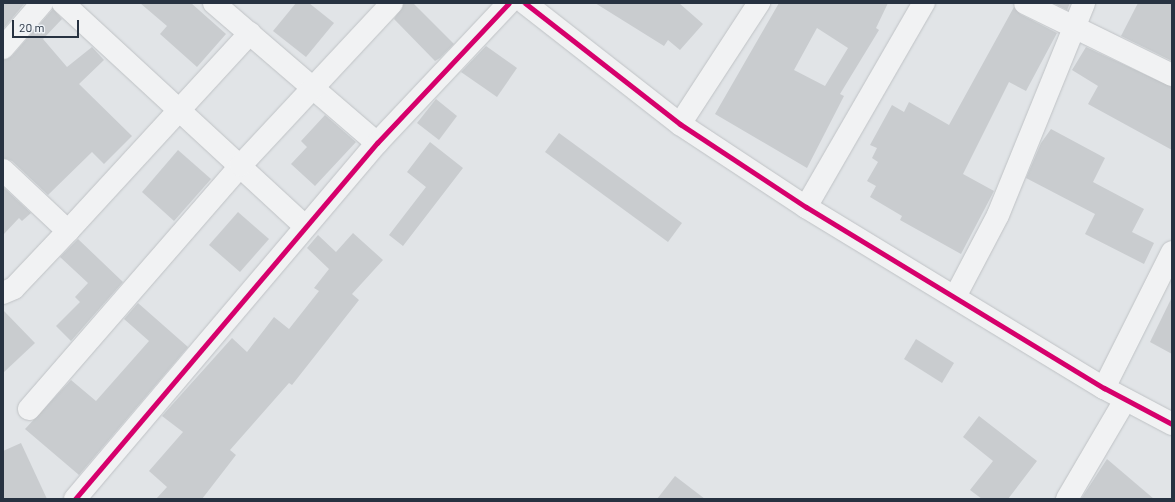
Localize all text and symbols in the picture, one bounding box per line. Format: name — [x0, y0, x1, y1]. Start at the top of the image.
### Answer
scale bar — [14, 12, 81, 38]
text: 20 m — [19, 20, 45, 34]

